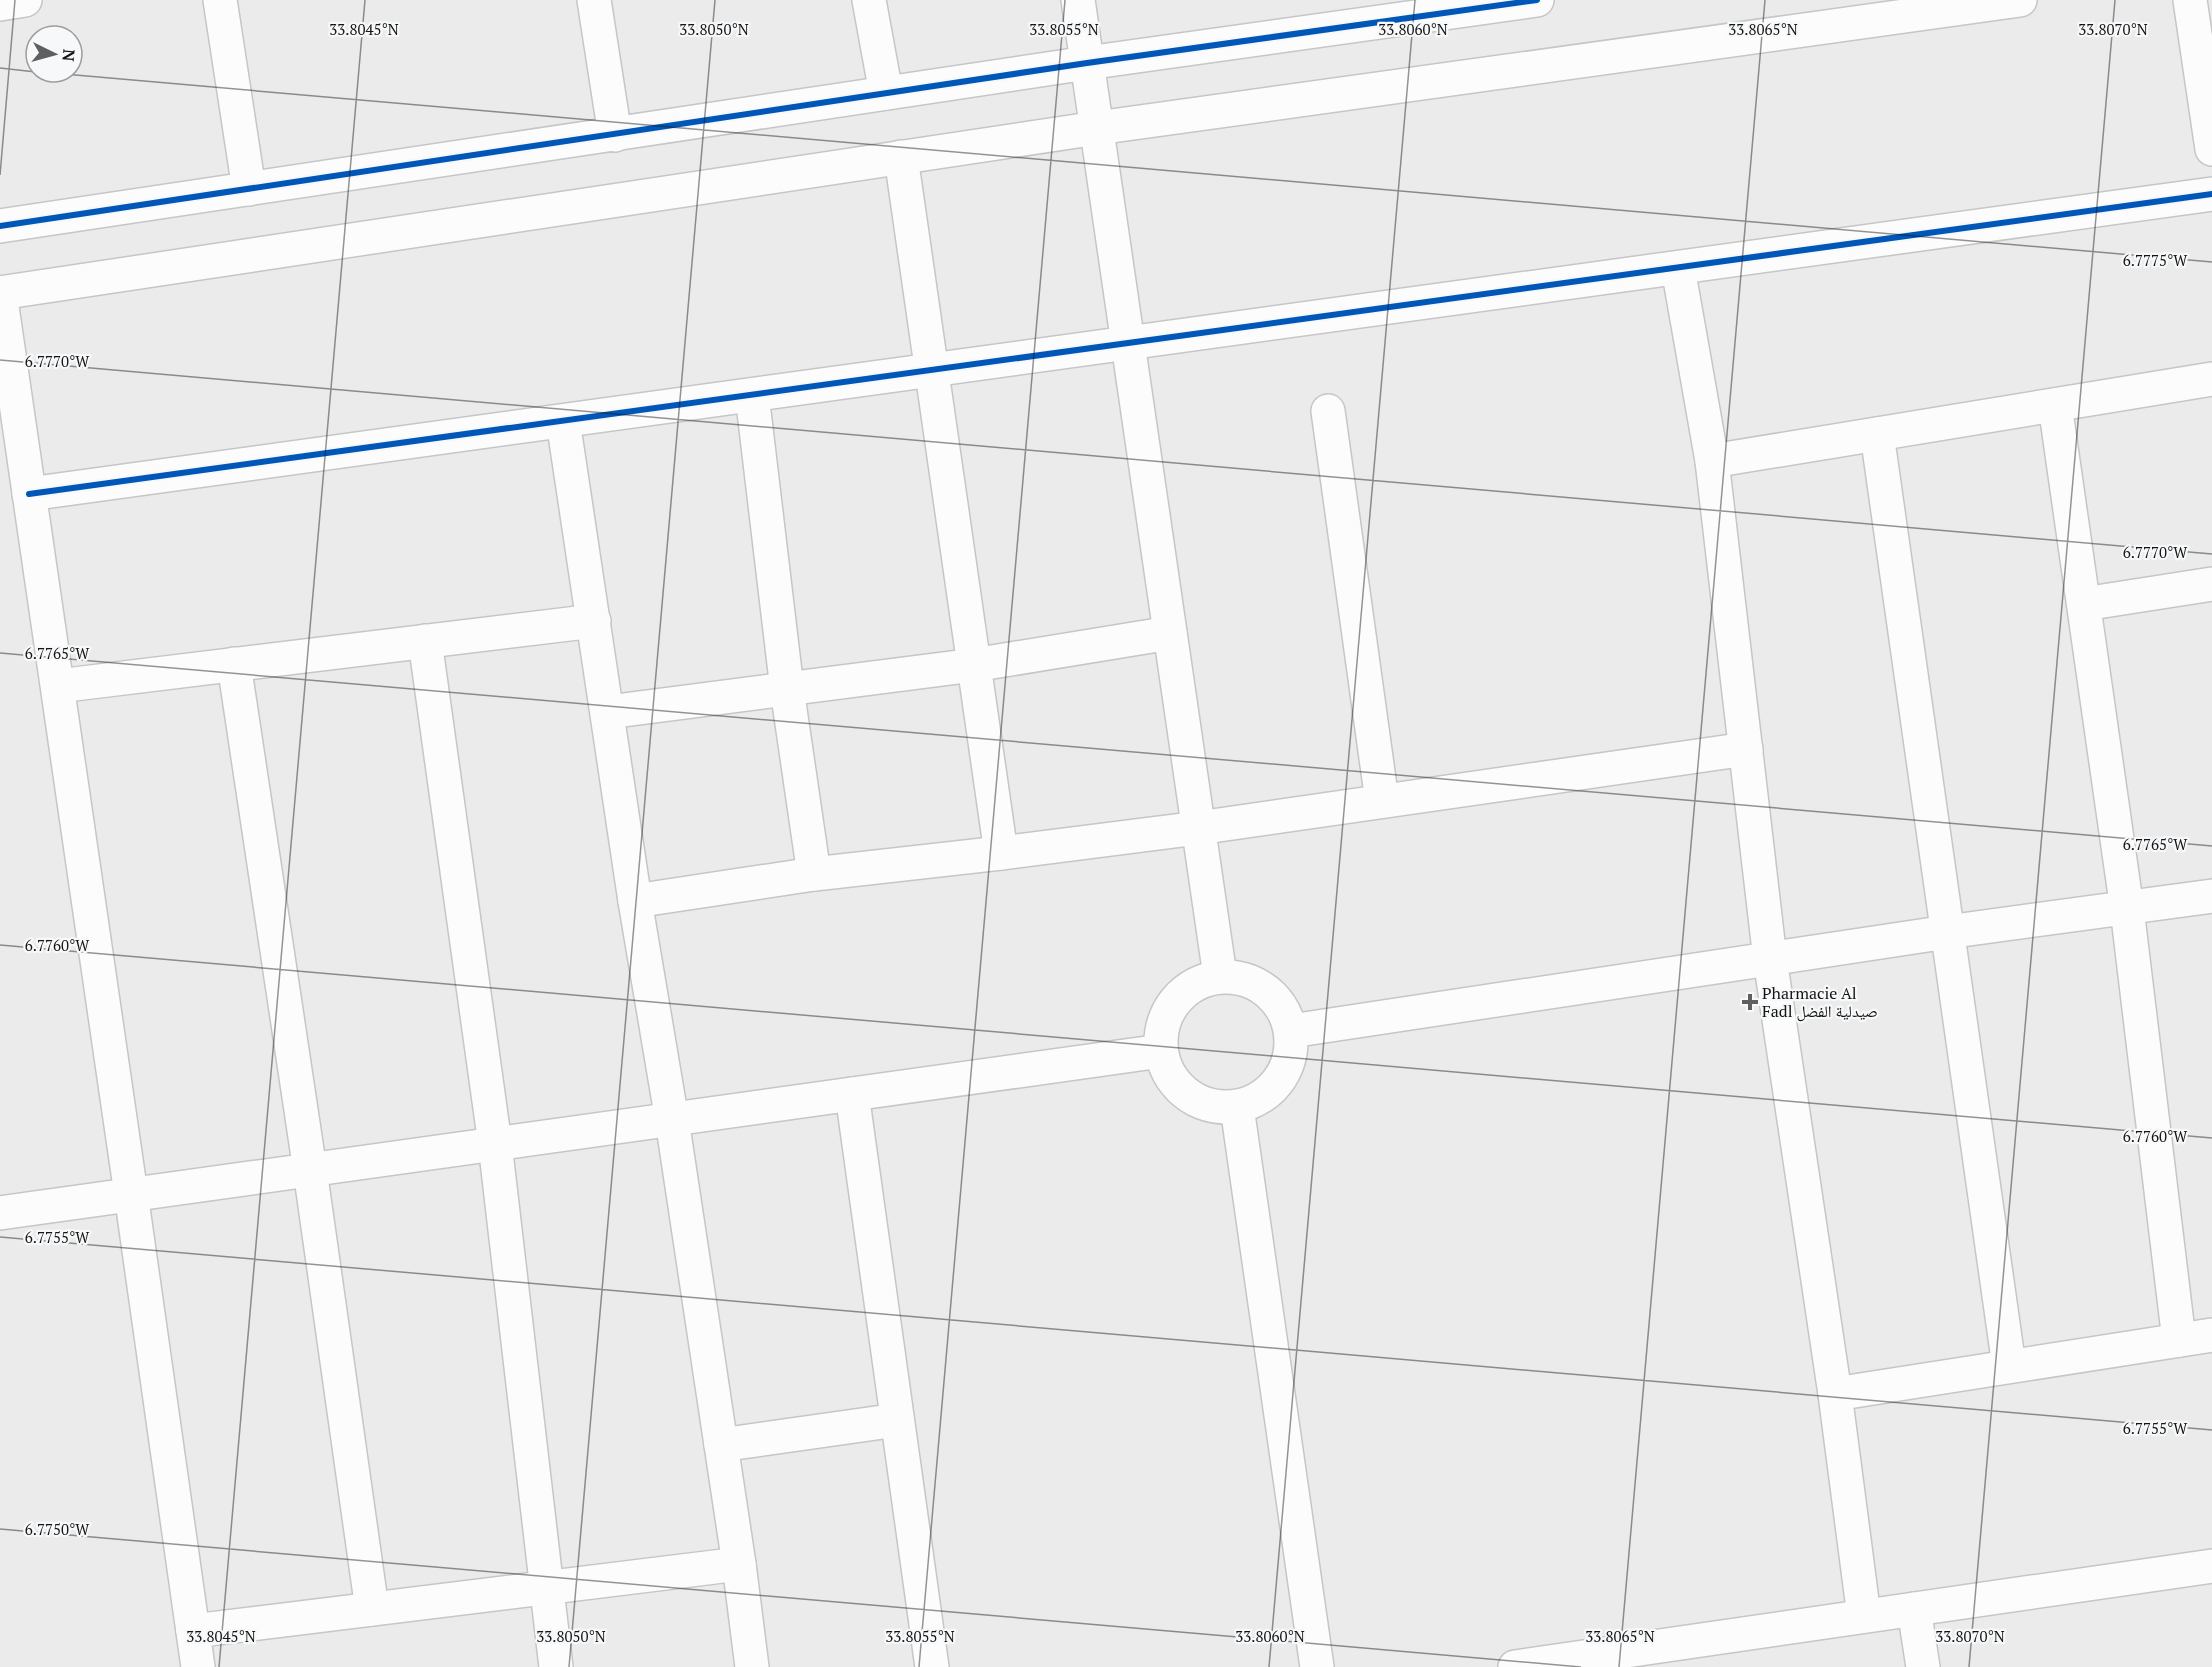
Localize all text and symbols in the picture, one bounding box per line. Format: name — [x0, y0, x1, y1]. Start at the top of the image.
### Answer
text: 33.8045°N — [329, 19, 399, 39]
text: 33.8050°N — [679, 19, 749, 39]
text: 33.8055°N — [1029, 19, 1099, 39]
text: 33.8060°N — [1378, 19, 1448, 39]
text: 33.8065°N — [1728, 19, 1798, 39]
text: 33.8070°N — [2078, 19, 2148, 39]
north arrow — [24, 24, 84, 84]
text: N — [57, 48, 80, 62]
text: 6.7775°W — [2123, 250, 2188, 270]
text: 6.7770°W — [25, 351, 90, 371]
text: 6.7770°W — [2123, 542, 2188, 562]
text: 6.7765°W — [25, 643, 90, 663]
text: 6.7765°W — [2123, 834, 2188, 854]
text: 6.7760°W — [25, 935, 90, 955]
place label: Pharmacie Al Fadl صيدلية الفضل — [1762, 982, 1878, 1022]
marker: Pharmacie Al Fadl صيدلية الفضل — [1743, 995, 1757, 1009]
text: 6.7760°W — [2123, 1126, 2188, 1146]
text: 6.7755°W — [25, 1227, 90, 1247]
text: 6.7755°W — [2123, 1418, 2188, 1438]
text: 6.7750°W — [25, 1519, 90, 1539]
text: 33.8045°N — [186, 1626, 256, 1646]
text: 33.8050°N — [536, 1626, 606, 1646]
text: 33.8055°N — [885, 1626, 955, 1646]
text: 33.8060°N — [1235, 1626, 1305, 1646]
text: 33.8065°N — [1585, 1626, 1655, 1646]
text: 33.8070°N — [1935, 1626, 2005, 1646]

